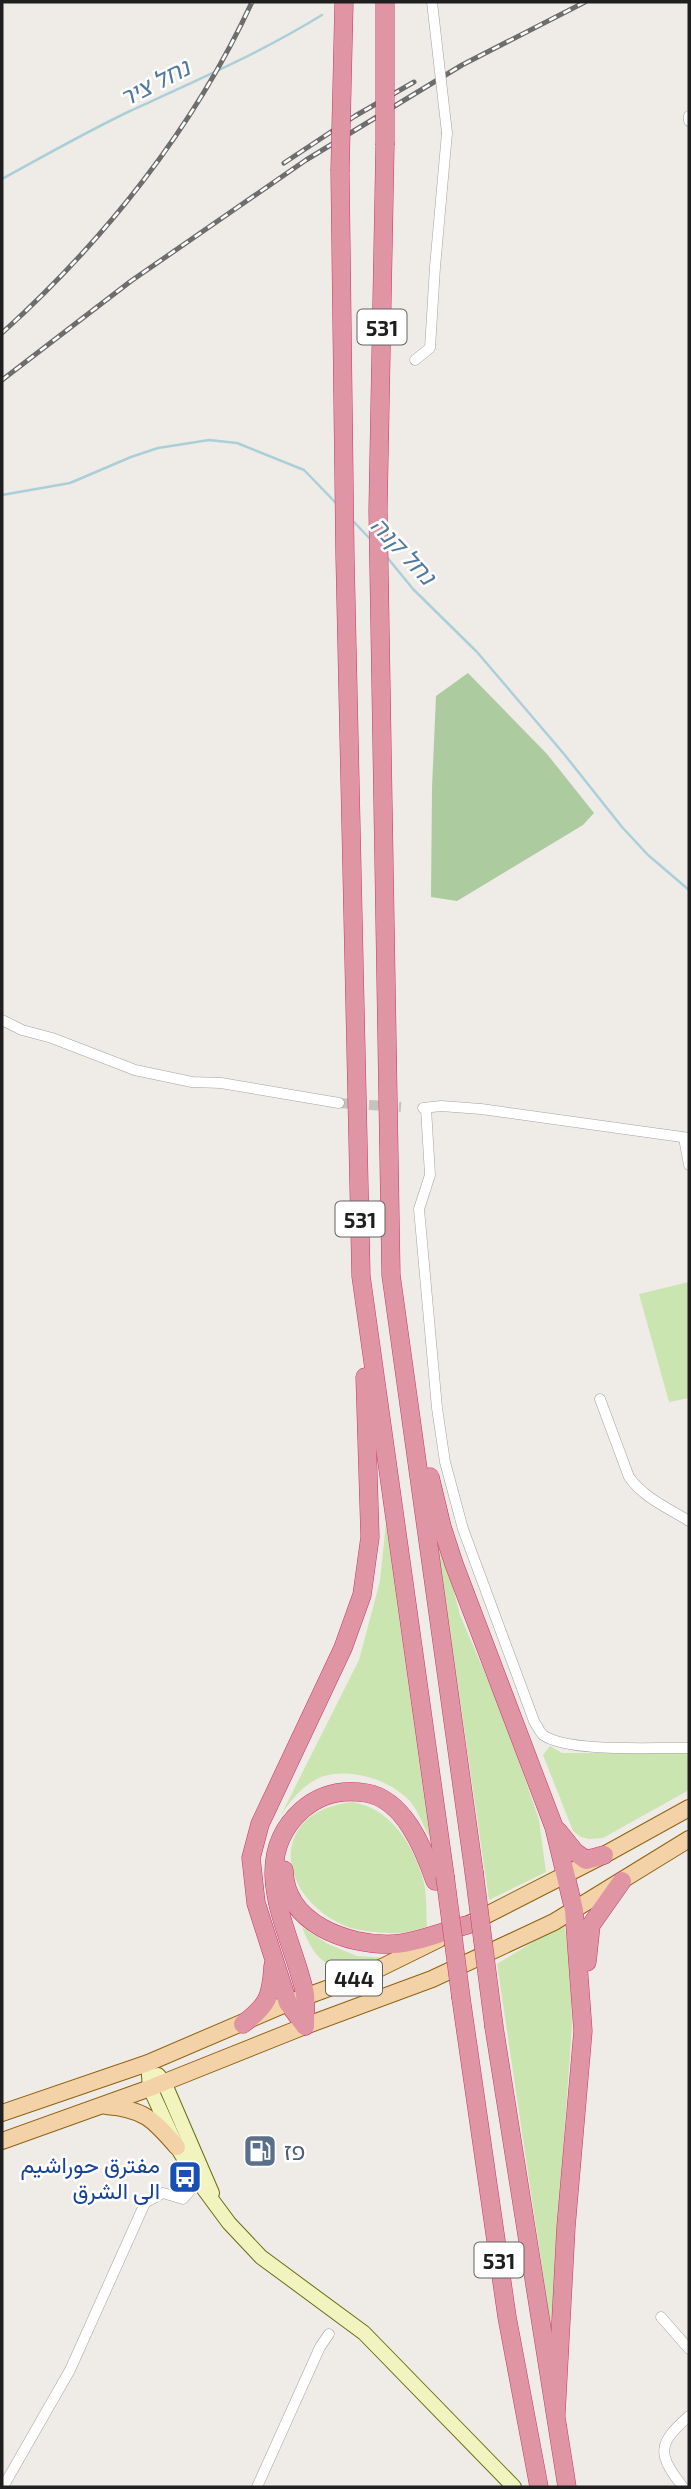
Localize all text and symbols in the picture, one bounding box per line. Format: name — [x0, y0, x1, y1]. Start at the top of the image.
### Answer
water label: נחל ציר — [114, 51, 196, 112]
road number: 531 — [358, 310, 406, 344]
water label: נחל קנה — [365, 510, 444, 591]
road number: 531 — [336, 1202, 384, 1236]
road number: 444 — [326, 1960, 382, 1996]
fuel station icon: פז — [241, 2132, 279, 2170]
place label: פז — [284, 2137, 305, 2165]
place label: مفترق حوراشيم الى الشرق — [20, 2150, 160, 2206]
bus stop icon: مفترق حوراشيم الى الشرق — [166, 2158, 204, 2196]
road number: 531 — [475, 2242, 524, 2278]

